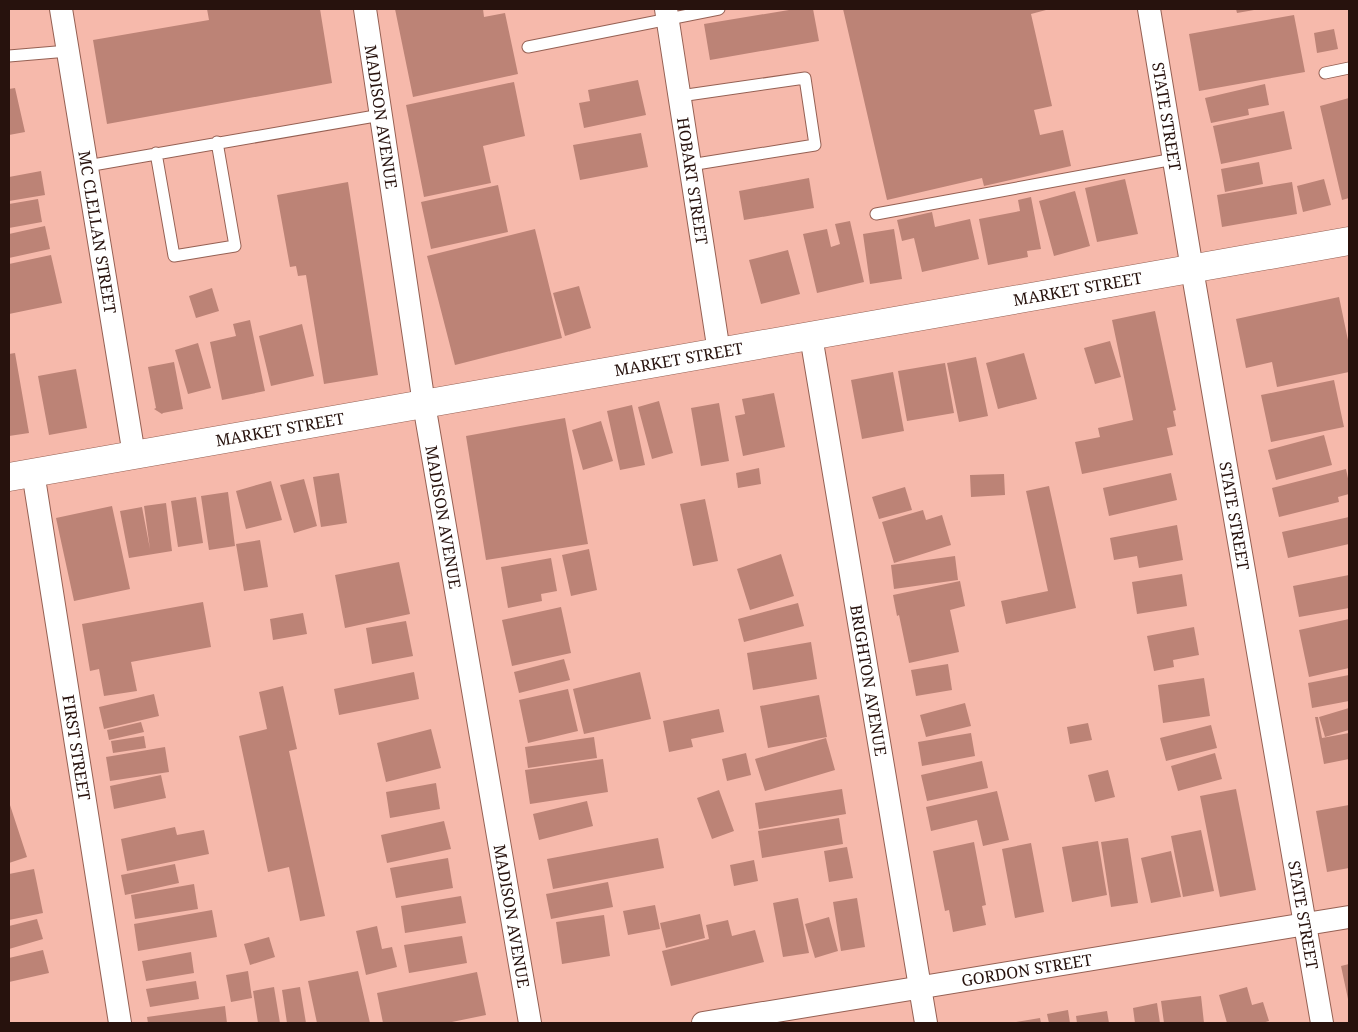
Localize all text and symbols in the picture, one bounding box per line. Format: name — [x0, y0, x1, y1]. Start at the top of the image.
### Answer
street label: MADISON AVENUE — [359, 43, 403, 190]
street label: STATE STREET — [1147, 60, 1187, 173]
street label: HOBART STREET — [672, 116, 713, 246]
street label: MC CLELLAN STREET — [73, 149, 122, 315]
street label: MARKET STREET — [1011, 267, 1144, 311]
street label: MARKET STREET — [613, 337, 745, 381]
street label: MARKET STREET — [214, 407, 346, 451]
street label: MADISON AVENUE — [420, 444, 466, 590]
street label: STATE STREET — [1214, 460, 1255, 572]
street label: BRIGHTON AVENUE — [845, 603, 892, 758]
street label: FIRST STREET — [57, 693, 96, 802]
street label: MADISON AVENUE — [489, 843, 535, 990]
street label: STATE STREET — [1283, 859, 1324, 971]
street label: GORDON STREET — [960, 948, 1094, 991]

